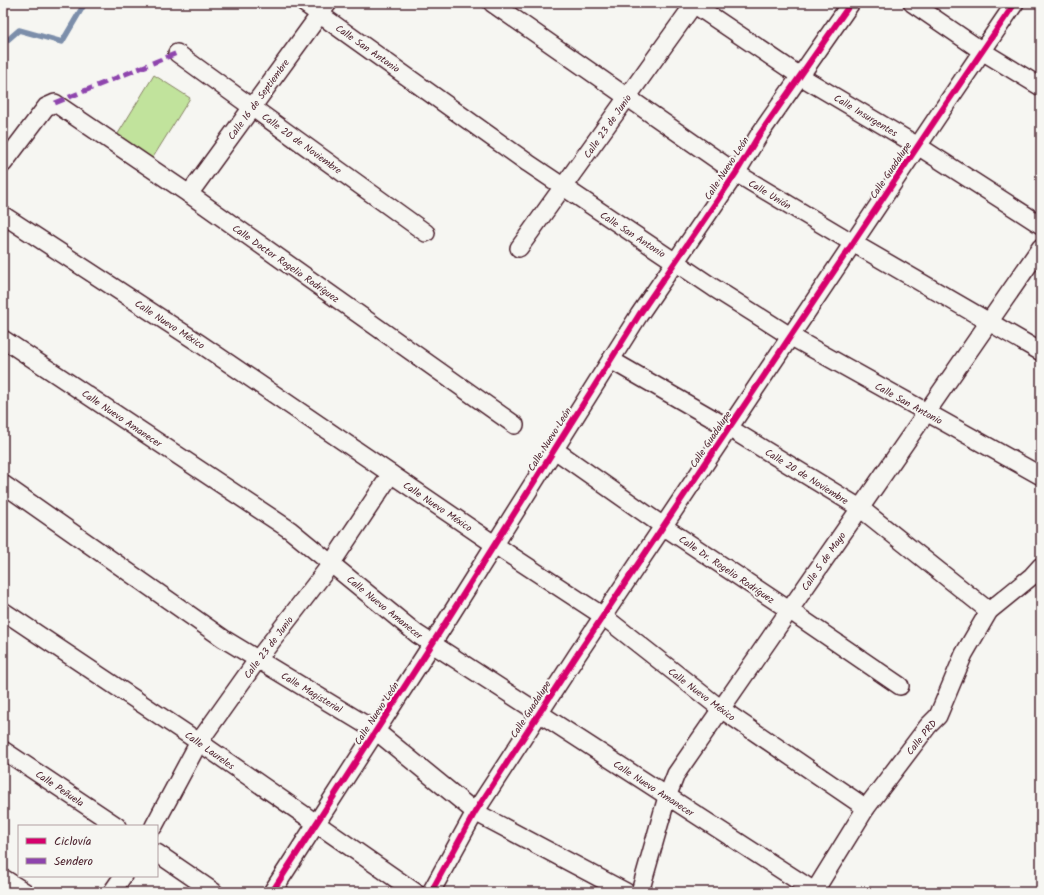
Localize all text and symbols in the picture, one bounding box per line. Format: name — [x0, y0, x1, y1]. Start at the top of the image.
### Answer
street label: Calle San Antonio — [332, 21, 403, 77]
street label: Calle 16 de Septiembre — [224, 55, 294, 143]
street label: Calle Insurgentes — [830, 90, 901, 142]
street label: Calle 23 de Junio — [580, 91, 636, 162]
street label: Calle 20 de Noviembre — [258, 109, 345, 179]
street label: Calle Nuevo León — [700, 134, 753, 203]
street label: Calle Guadalupe — [866, 138, 916, 202]
street label: Calle Unión — [745, 176, 794, 214]
street label: Calle San Antonio — [596, 208, 669, 262]
street label: Calle Doctor Rogelio Rodríguez — [229, 221, 343, 307]
street label: Calle Nuevo México — [131, 296, 208, 354]
street label: Calle San Antonio — [872, 379, 946, 429]
street label: Calle Nuevo Amanecer — [78, 386, 165, 452]
street label: Calle Nuevo León — [524, 404, 576, 475]
street label: Calle Guadalupe — [686, 407, 736, 471]
street label: Calle 20 de Noviembre — [762, 445, 852, 509]
street label: Calle Nuevo México — [399, 478, 476, 536]
street label: Calle 5 de Mayo — [798, 528, 850, 594]
street label: Calle Dr. Rogelio Rodríguez — [675, 532, 778, 608]
street label: Calle Nuevo Amanecer — [343, 572, 426, 644]
street label: Calle 23 de Junio — [240, 613, 298, 682]
street label: Calle Nuevo México — [664, 664, 739, 726]
street label: Calle Magisterial — [278, 668, 346, 718]
street label: Calle Guadalupe — [506, 677, 556, 742]
street label: Calle Nuevo León — [350, 679, 403, 748]
street label: Calle PRD — [902, 716, 941, 759]
street label: Calle Laureles — [181, 728, 238, 774]
street label: Calle Nuevo Amanecer — [610, 757, 698, 821]
street label: Calle Peñuela — [32, 767, 87, 811]
legend — [18, 825, 158, 877]
text: Ciclovía — [54, 832, 92, 851]
text: Sendero — [54, 852, 93, 871]

